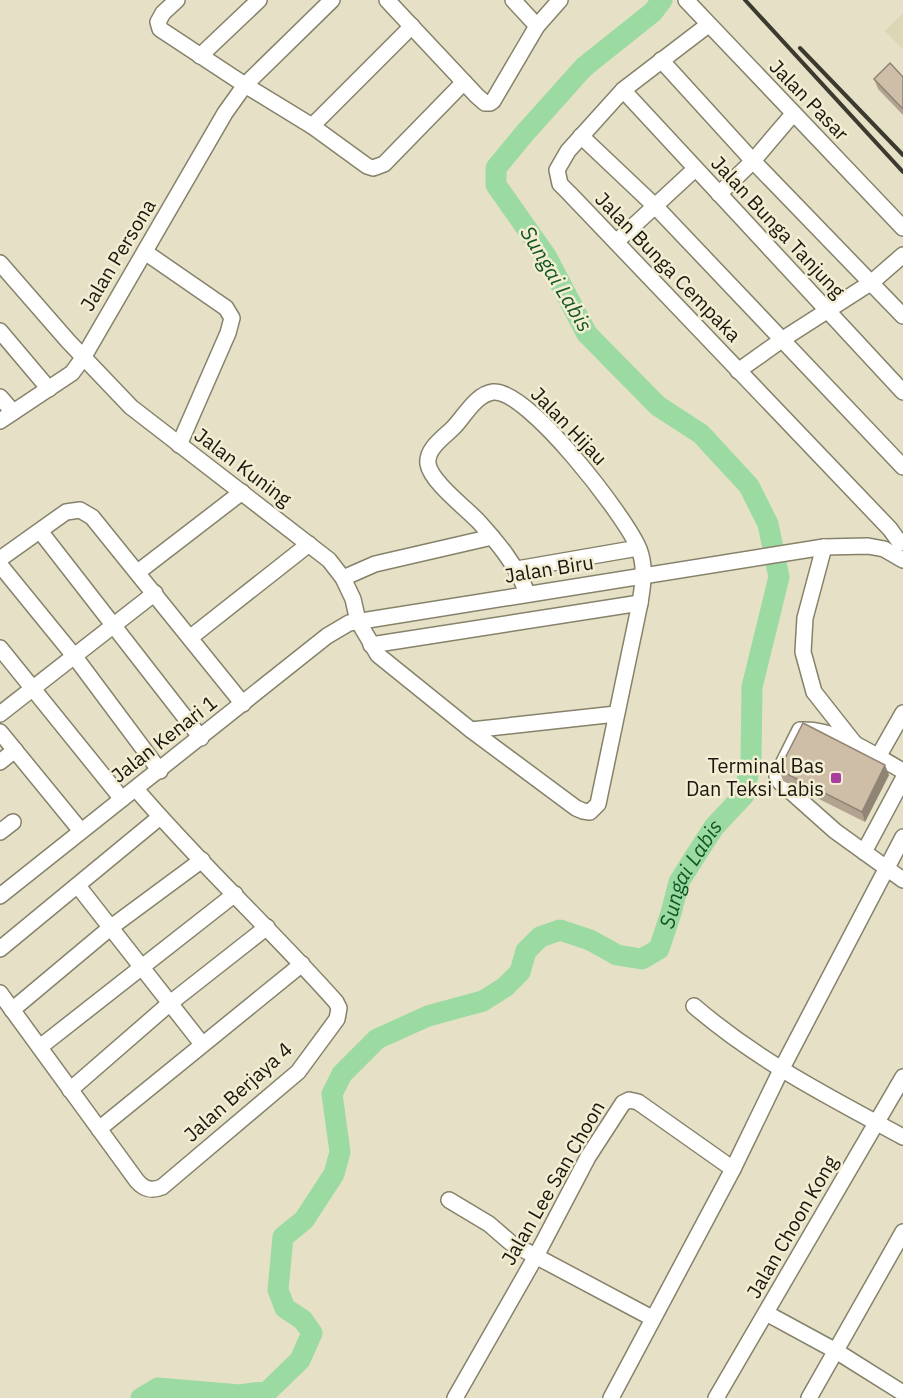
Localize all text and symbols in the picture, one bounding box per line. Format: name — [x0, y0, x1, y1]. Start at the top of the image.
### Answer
street label: Jalan Pasar — [764, 53, 855, 146]
street label: Jalan Bunga Tanjung — [705, 150, 852, 304]
street label: Jalan Bunga Cempaka — [590, 186, 747, 348]
street label: Jalan Persona — [74, 193, 162, 316]
water label: Sungai Labis — [514, 220, 599, 337]
street label: Jalan Hijau — [525, 381, 614, 471]
street label: Jalan Kuning — [189, 421, 298, 512]
street label: Jalan Biru — [502, 548, 595, 589]
street label: Jalan Kenari 1 — [105, 689, 222, 788]
place label: Terminal Bas Dan Teksi Labis — [686, 752, 824, 802]
marker: Terminal Bas Dan Teksi Labis — [829, 771, 843, 785]
water label: Sungai Labis — [652, 812, 728, 932]
street label: Jalan Berjaya 4 — [178, 1036, 298, 1148]
street label: Jalan Lee San Choon — [495, 1096, 611, 1270]
street label: Jalan Choon Kong — [740, 1150, 844, 1303]

